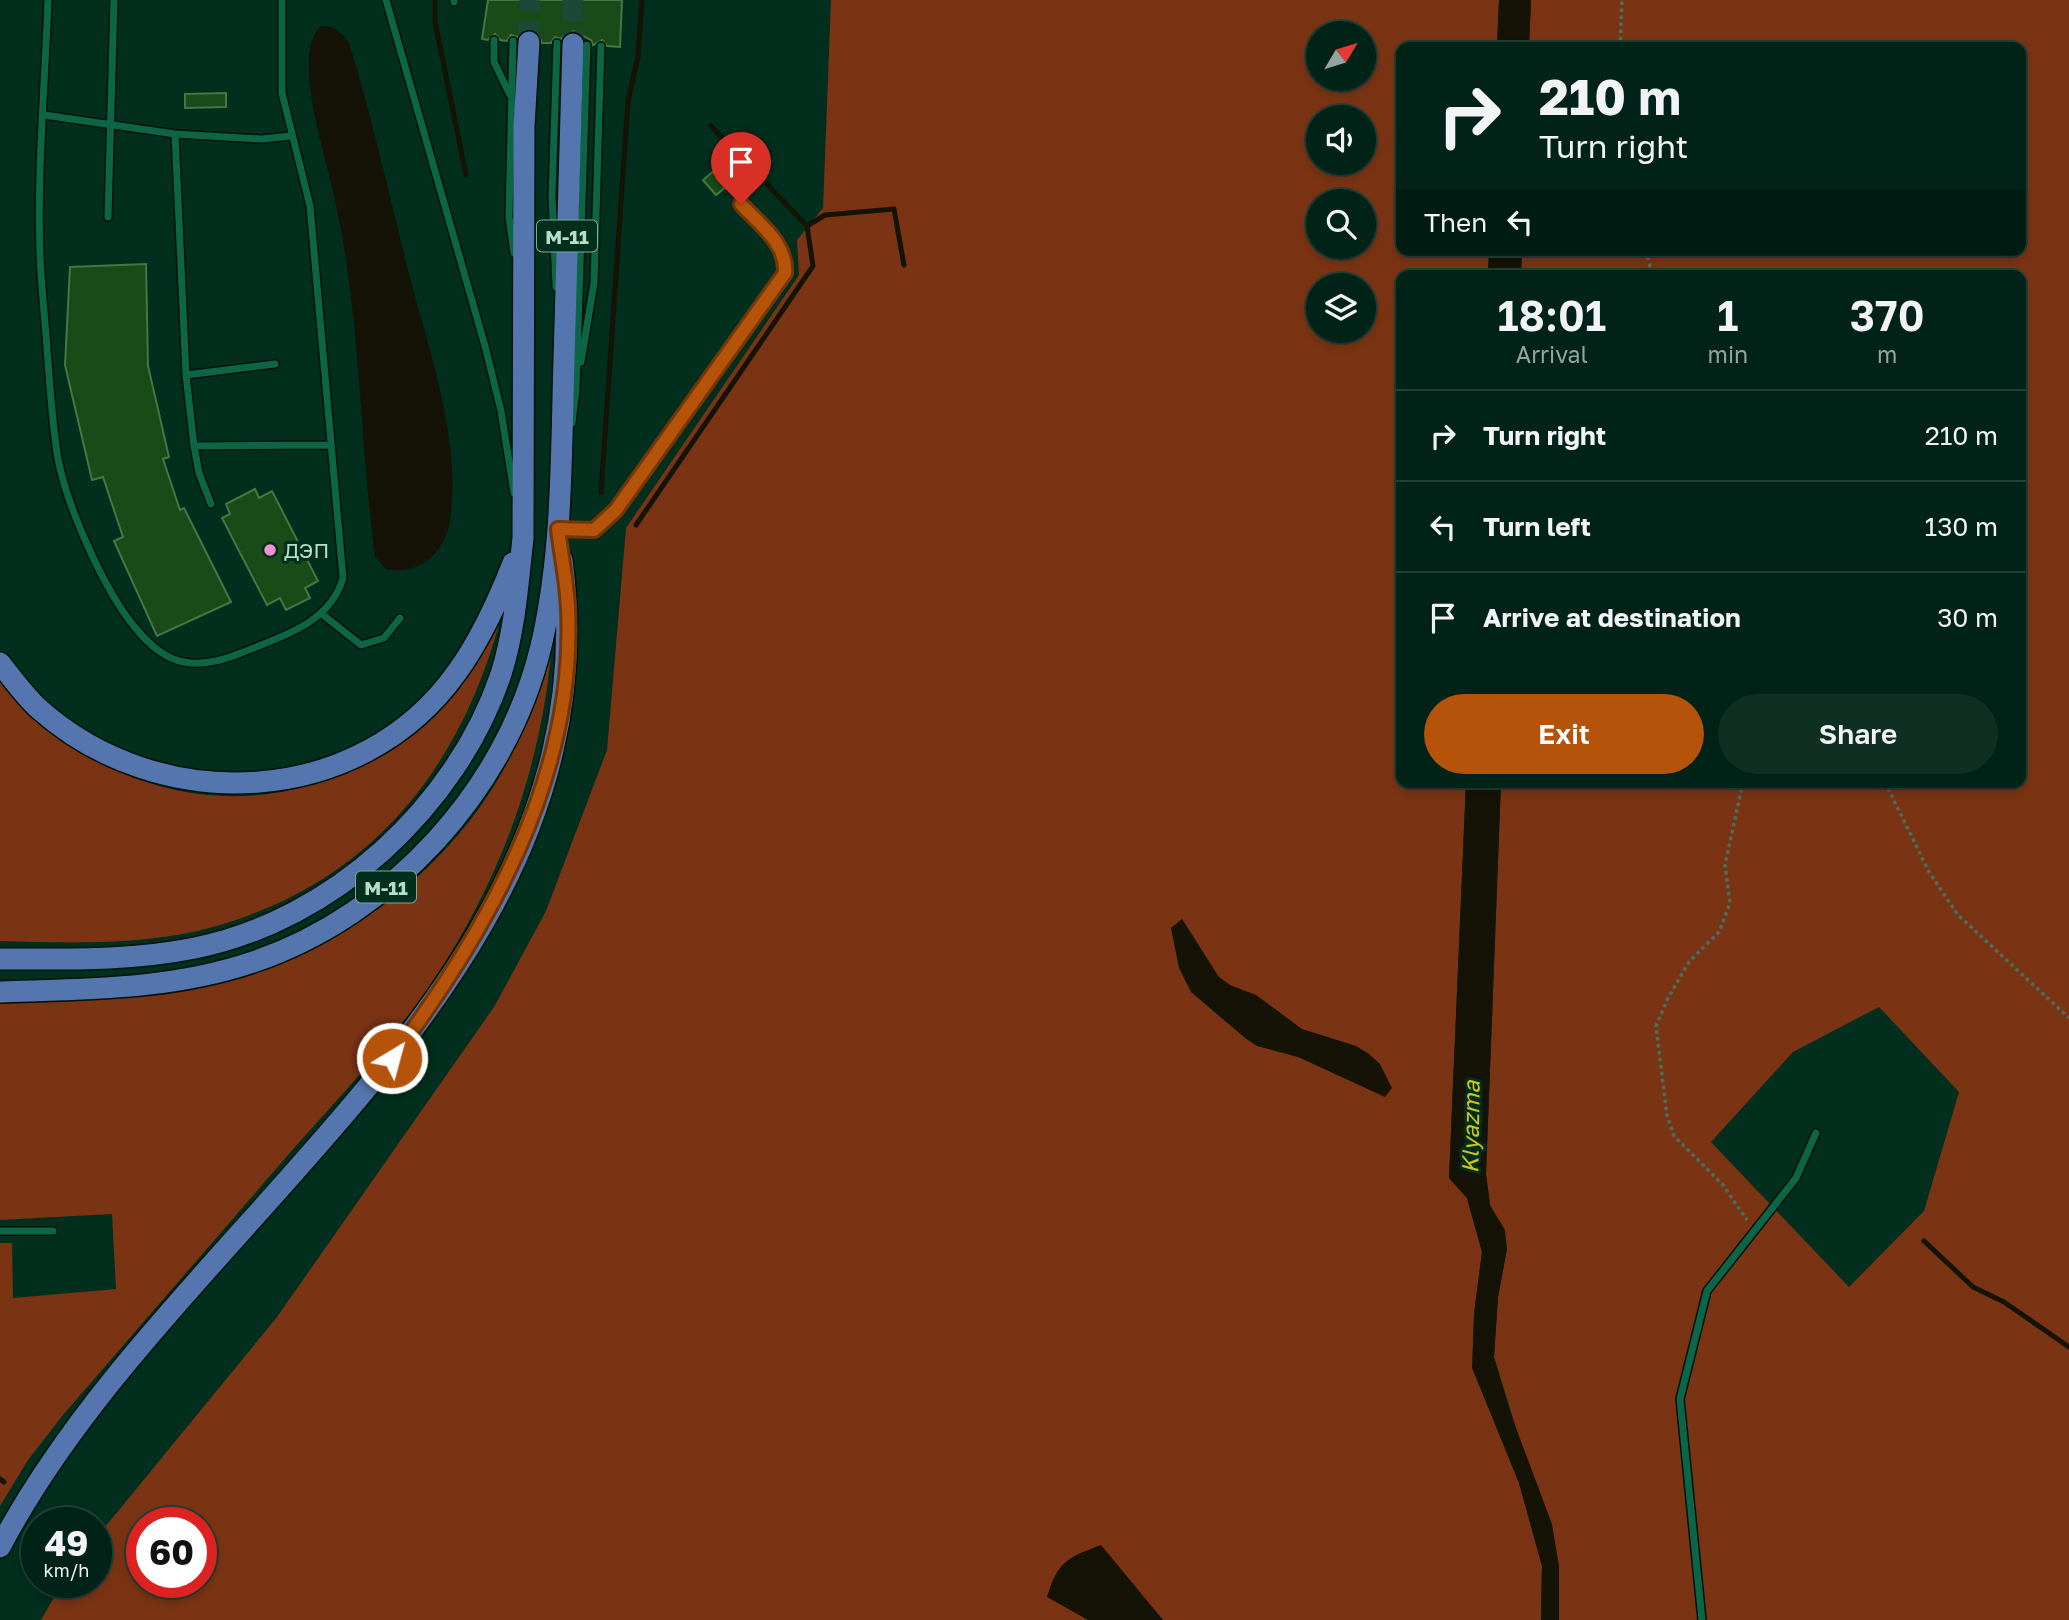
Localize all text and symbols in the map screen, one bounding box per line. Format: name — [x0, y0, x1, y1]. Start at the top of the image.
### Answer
north arrow — [1306, 21, 1376, 91]
map controls — [1306, 21, 1376, 343]
text: 210 m — [1539, 67, 1681, 126]
icon: right — [1424, 70, 1515, 161]
button: sound — [1306, 105, 1376, 175]
text: Turn right — [1539, 127, 1688, 165]
pin — [711, 132, 771, 204]
icon: arrive — [722, 143, 760, 181]
button: search — [1306, 189, 1376, 259]
icon: left — [1501, 203, 1539, 241]
text: Then — [1424, 207, 1487, 238]
road number: М-11 — [537, 220, 597, 252]
button: layers — [1306, 273, 1376, 343]
text: 18:01 — [1497, 290, 1606, 340]
text: 1 — [1717, 290, 1738, 340]
text: 370 — [1850, 290, 1925, 340]
text: Arrival — [1516, 340, 1588, 368]
text: min — [1708, 340, 1748, 368]
text: m — [1877, 340, 1897, 368]
icon: right — [1424, 417, 1462, 455]
text: Turn right — [1483, 420, 1606, 451]
text: 210 m — [1925, 420, 1998, 451]
icon: left — [1424, 508, 1462, 546]
text: Turn left — [1483, 511, 1591, 542]
text: 130 m — [1925, 511, 1998, 542]
place label: ДЭП — [284, 537, 329, 563]
marker: ДЭП — [262, 542, 278, 558]
icon: arrive — [1424, 599, 1462, 637]
text: Arrive at destination — [1483, 602, 1741, 633]
text: 30 m — [1937, 602, 1998, 633]
button: Exit — [1424, 694, 1704, 774]
button: Share — [1718, 694, 1998, 774]
road number: М-11 — [356, 872, 416, 902]
position arrow — [355, 1021, 429, 1095]
water label: Klyazma — [1455, 1079, 1485, 1174]
speed limit sign: 60 — [126, 1507, 217, 1598]
text: 49 — [44, 1522, 89, 1564]
text: km/h — [44, 1559, 89, 1581]

